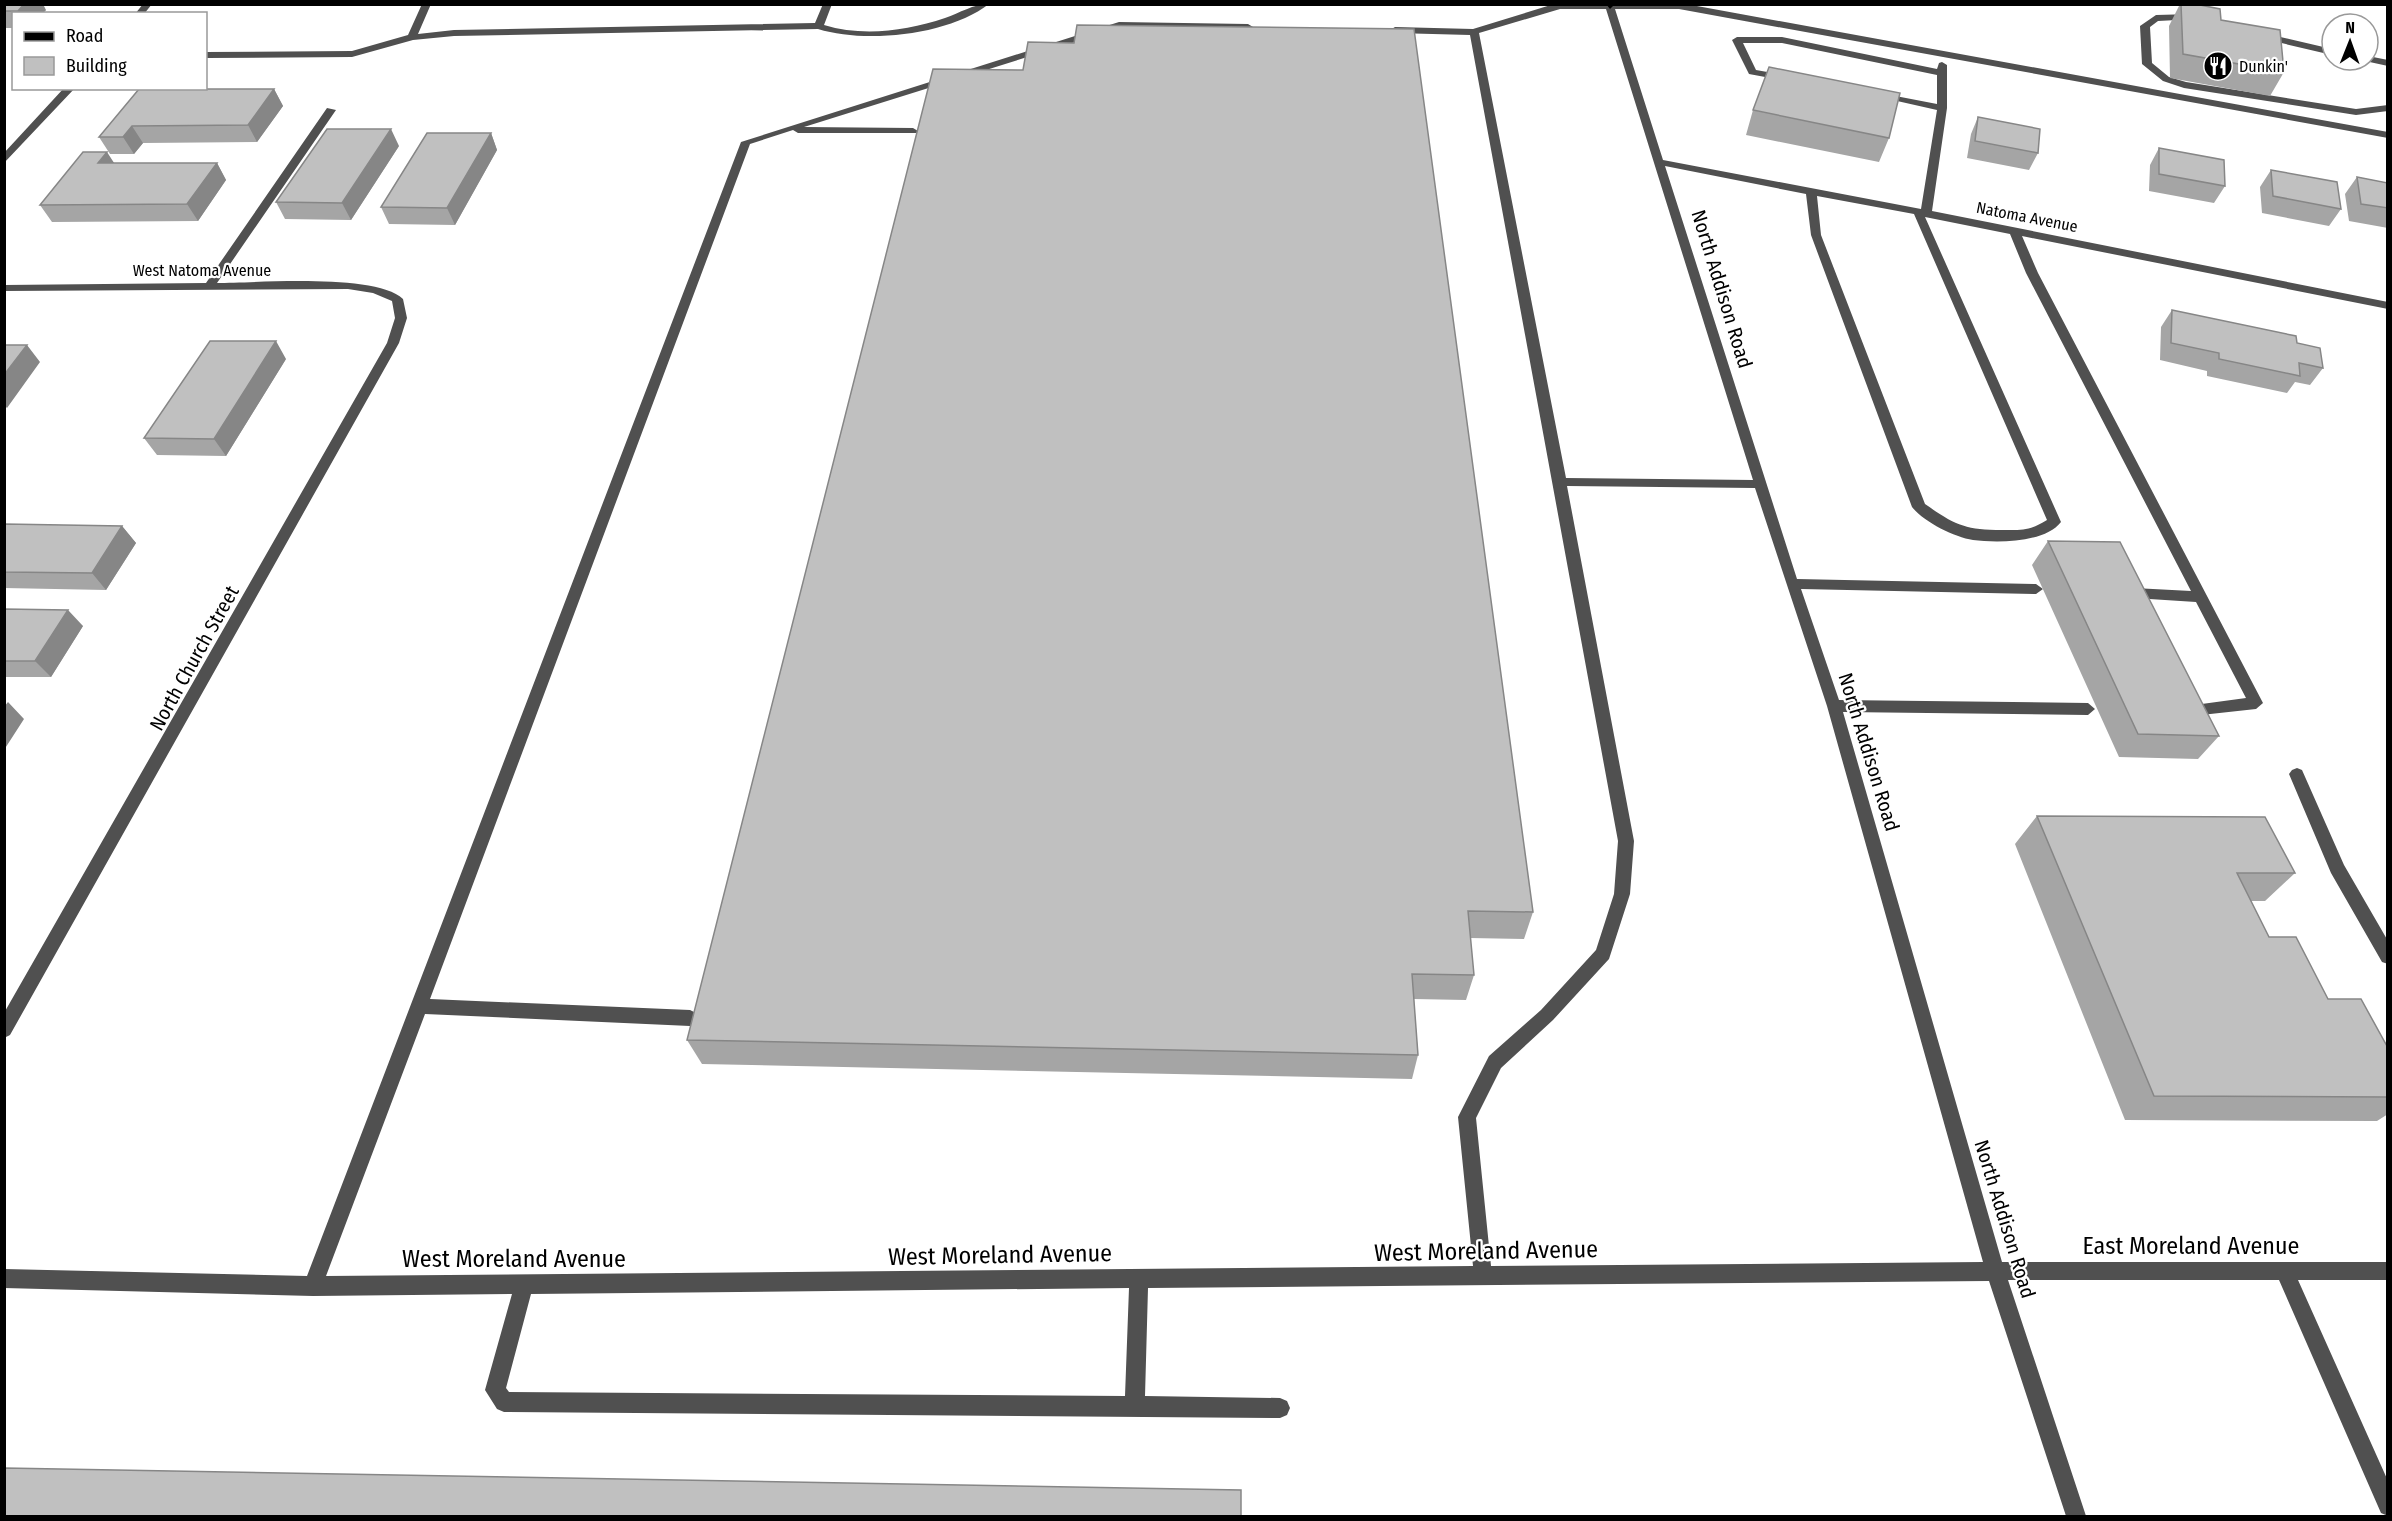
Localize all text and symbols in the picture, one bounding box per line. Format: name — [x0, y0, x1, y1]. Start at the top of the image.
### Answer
legend — [12, 12, 207, 90]
north arrow — [2320, 12, 2380, 72]
text: N — [2345, 18, 2355, 37]
text: Road — [66, 25, 103, 47]
restaurant icon: Dunkin' — [2202, 50, 2234, 82]
text: Building — [66, 55, 127, 77]
place label: Dunkin' — [2239, 57, 2288, 76]
street label: Natoma Avenue — [1975, 198, 2079, 236]
street label: North Addison Road — [1687, 207, 1757, 371]
street label: West Natoma Avenue — [133, 261, 271, 280]
street label: North Church Street — [144, 581, 244, 735]
street label: North Addison Road — [1834, 670, 1904, 834]
street label: North Addison Road — [1970, 1137, 2040, 1301]
street label: East Moreland Avenue — [2083, 1232, 2299, 1260]
street label: West Moreland Avenue — [1374, 1235, 1598, 1267]
street label: West Moreland Avenue — [888, 1239, 1112, 1271]
street label: West Moreland Avenue — [402, 1245, 626, 1273]

